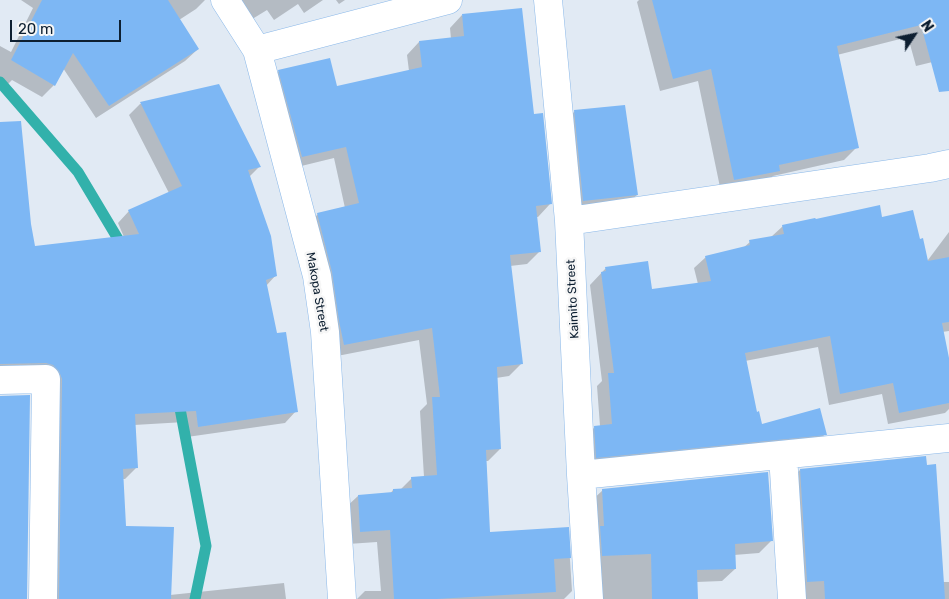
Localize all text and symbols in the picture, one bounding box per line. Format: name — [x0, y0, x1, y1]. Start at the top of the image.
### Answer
scale bar — [12, 10, 124, 42]
north arrow — [889, 10, 939, 60]
text: N — [917, 17, 937, 35]
text: 20 m — [18, 20, 53, 38]
street label: Makopa Street — [303, 251, 331, 333]
street label: Kaimito Street — [564, 259, 582, 339]

